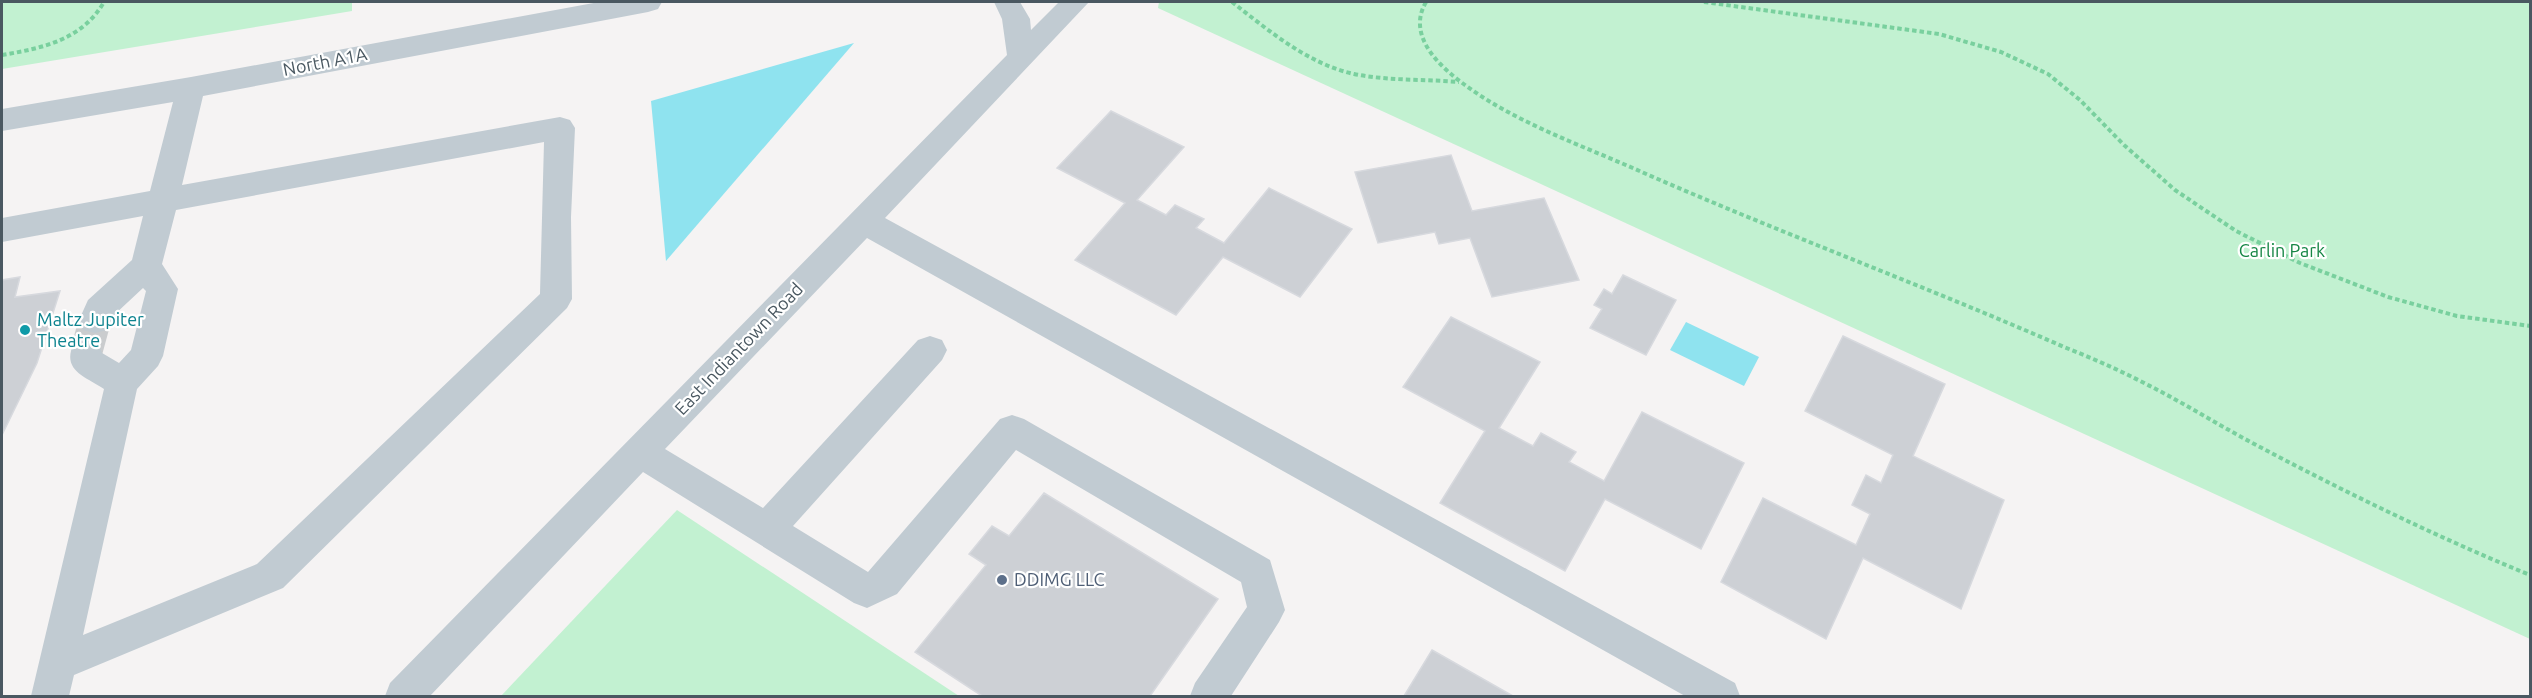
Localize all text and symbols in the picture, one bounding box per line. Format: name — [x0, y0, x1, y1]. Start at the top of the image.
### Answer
street label: North A1A — [281, 43, 369, 79]
park label: Carlin Park — [2239, 240, 2325, 260]
street label: East Indiantown Road — [670, 278, 806, 418]
place label: Maltz Jupiter Theatre — [37, 309, 144, 350]
marker: Maltz Jupiter Theatre — [18, 323, 32, 337]
place label: DDIMG LLC — [1014, 569, 1105, 589]
marker: DDIMG LLC — [995, 573, 1009, 587]

